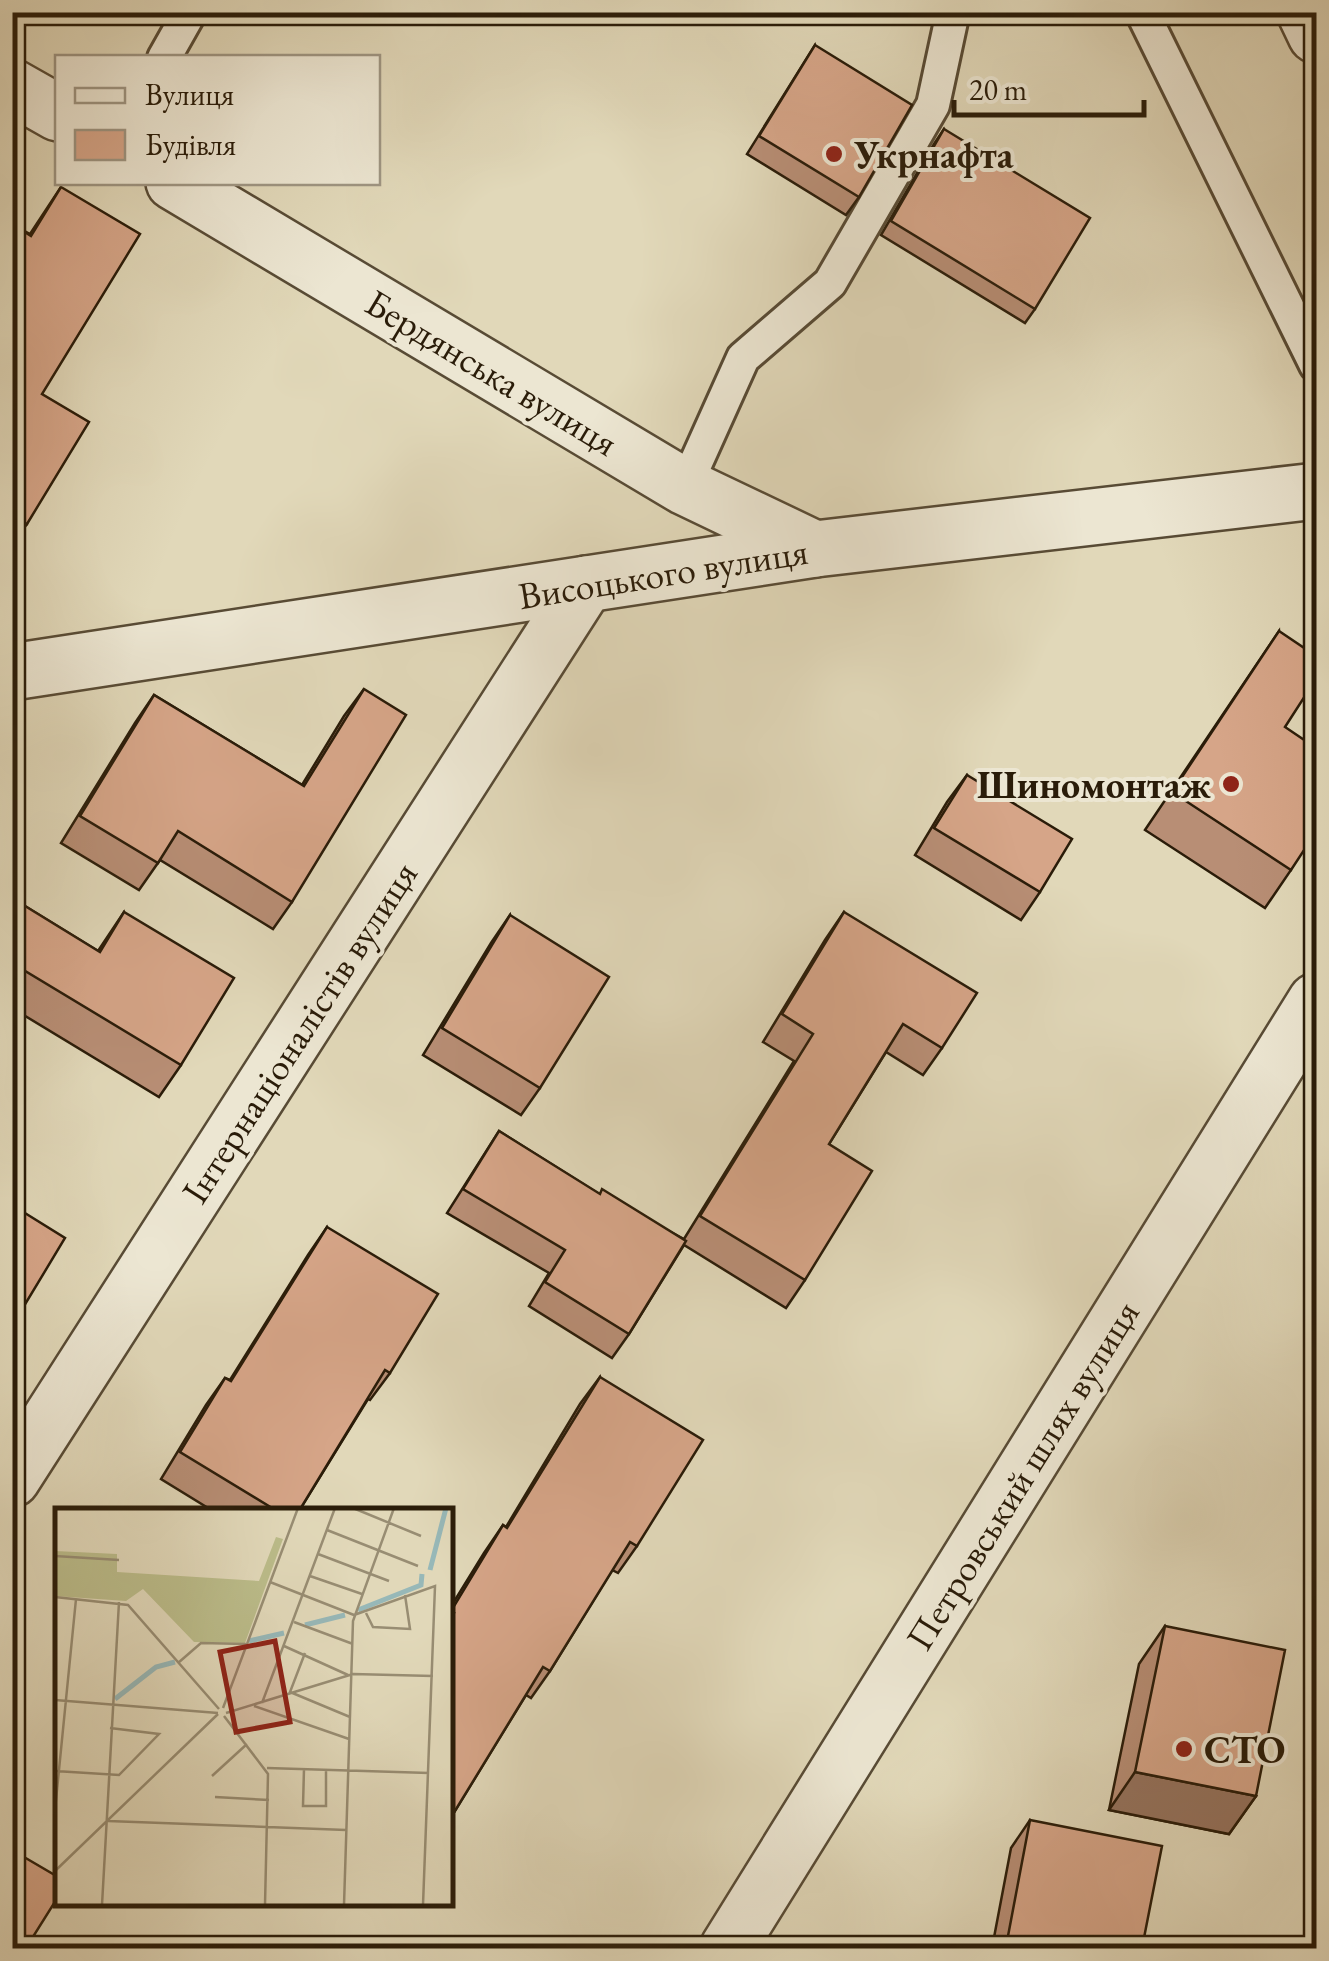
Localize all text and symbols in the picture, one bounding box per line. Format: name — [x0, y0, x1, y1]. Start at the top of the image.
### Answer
legend — [55, 55, 380, 185]
scale bar — [954, 55, 1144, 117]
text: 20 m — [969, 70, 1027, 109]
text: Вулиця — [145, 75, 234, 114]
text: Будівля — [145, 125, 236, 164]
place label: Укрнафта — [853, 130, 1014, 179]
marker: Укрнафта — [823, 143, 845, 165]
street label: Бердянська вулиця — [357, 277, 627, 467]
street label: Висоцького вулиця — [515, 526, 811, 620]
place label: Шиномонтаж — [977, 760, 1211, 809]
marker: Шиномонтаж — [1220, 773, 1242, 795]
street label: Інтернаціоналістів вулиця — [170, 852, 428, 1212]
street label: Петровський шлях вулиця — [894, 1291, 1150, 1659]
inset map — [55, 1508, 452, 1906]
place label: СТО — [1204, 1725, 1285, 1774]
marker: СТО — [1173, 1738, 1195, 1760]

